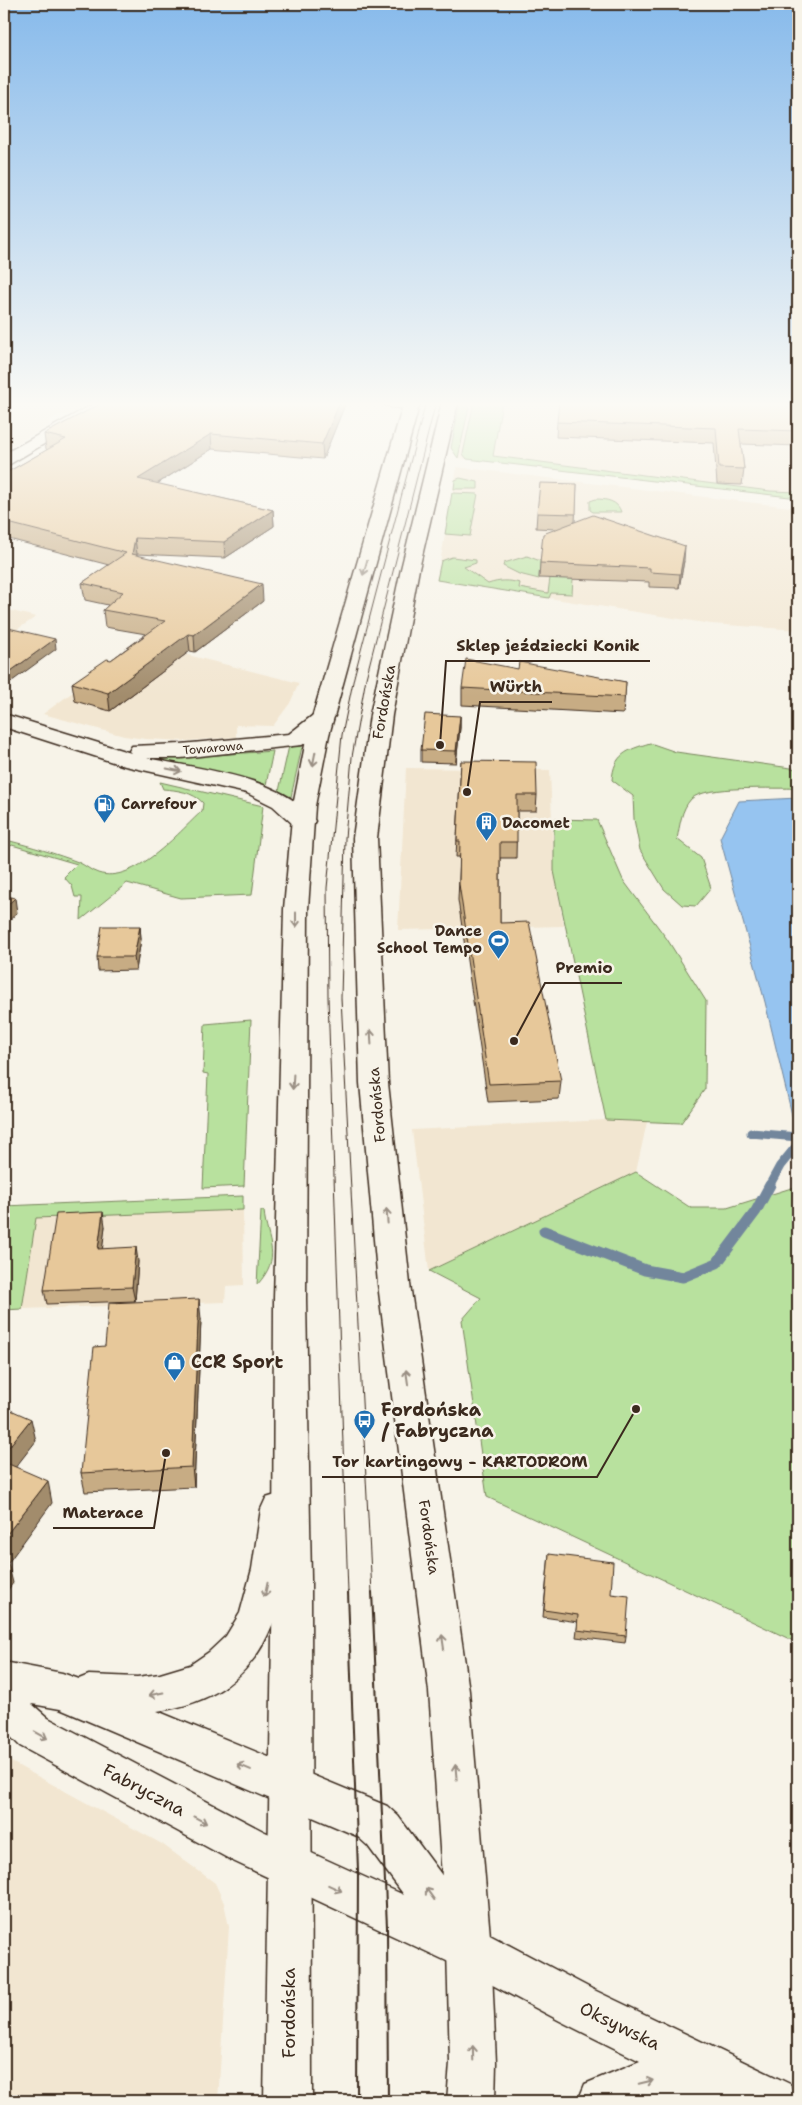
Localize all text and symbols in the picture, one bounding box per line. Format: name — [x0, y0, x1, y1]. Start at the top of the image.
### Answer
one-way arrow — [359, 560, 369, 576]
callout: Sklep jeździecki Konik — [446, 630, 650, 661]
text: Sklep jeździecki Konik — [456, 635, 640, 656]
street label: Fordońska — [368, 663, 400, 741]
callout: Würth — [480, 671, 552, 702]
text: Würth — [490, 676, 543, 697]
street label: Towarowa — [182, 737, 244, 759]
one-way arrow — [308, 750, 318, 766]
one-way arrow — [165, 766, 181, 775]
fuel station icon: Carrefour — [93, 792, 117, 823]
place label: Carrefour — [121, 794, 197, 814]
building icon: Dacomet — [474, 811, 498, 842]
place label: Dacomet — [502, 813, 570, 833]
one-way arrow — [291, 912, 301, 928]
place label: Dance School Tempo — [377, 921, 482, 958]
sports icon: Dance School Tempo — [486, 928, 510, 959]
callout: Premio — [545, 952, 622, 983]
text: Premio — [555, 957, 613, 978]
one-way arrow — [367, 1029, 376, 1045]
street label: Fordońska — [364, 1066, 390, 1143]
one-way arrow — [289, 1074, 298, 1090]
one-way arrow — [382, 1208, 392, 1224]
shop icon: CCR Sport — [163, 1350, 187, 1381]
place label: CCR Sport — [191, 1350, 283, 1374]
one-way arrow — [401, 1370, 411, 1386]
place label: Fordońska / Fabryczna — [381, 1398, 494, 1443]
bus stop icon: Fordońska / Fabryczna — [353, 1408, 377, 1439]
callout: Tor kartingowy - KARTODROM — [322, 1446, 597, 1477]
text: Tor kartingowy - KARTODROM — [332, 1451, 588, 1472]
callout: Materace — [53, 1497, 154, 1528]
street label: Fordońska — [414, 1498, 444, 1576]
text: Materace — [63, 1502, 144, 1523]
one-way arrow — [260, 1581, 270, 1597]
one-way arrow — [438, 1635, 448, 1651]
one-way arrow — [148, 1690, 164, 1700]
one-way arrow — [33, 1731, 48, 1740]
street label: Fabryczna — [98, 1758, 190, 1822]
one-way arrow — [237, 1762, 252, 1771]
one-way arrow — [451, 1764, 460, 1780]
one-way arrow — [192, 1815, 207, 1825]
one-way arrow — [327, 1883, 342, 1893]
one-way arrow — [425, 1888, 435, 1902]
street label: Fordońska — [277, 1968, 301, 2058]
street label: Oksywska — [576, 1996, 664, 2056]
one-way arrow — [468, 2045, 477, 2061]
one-way arrow — [638, 2077, 654, 2086]

